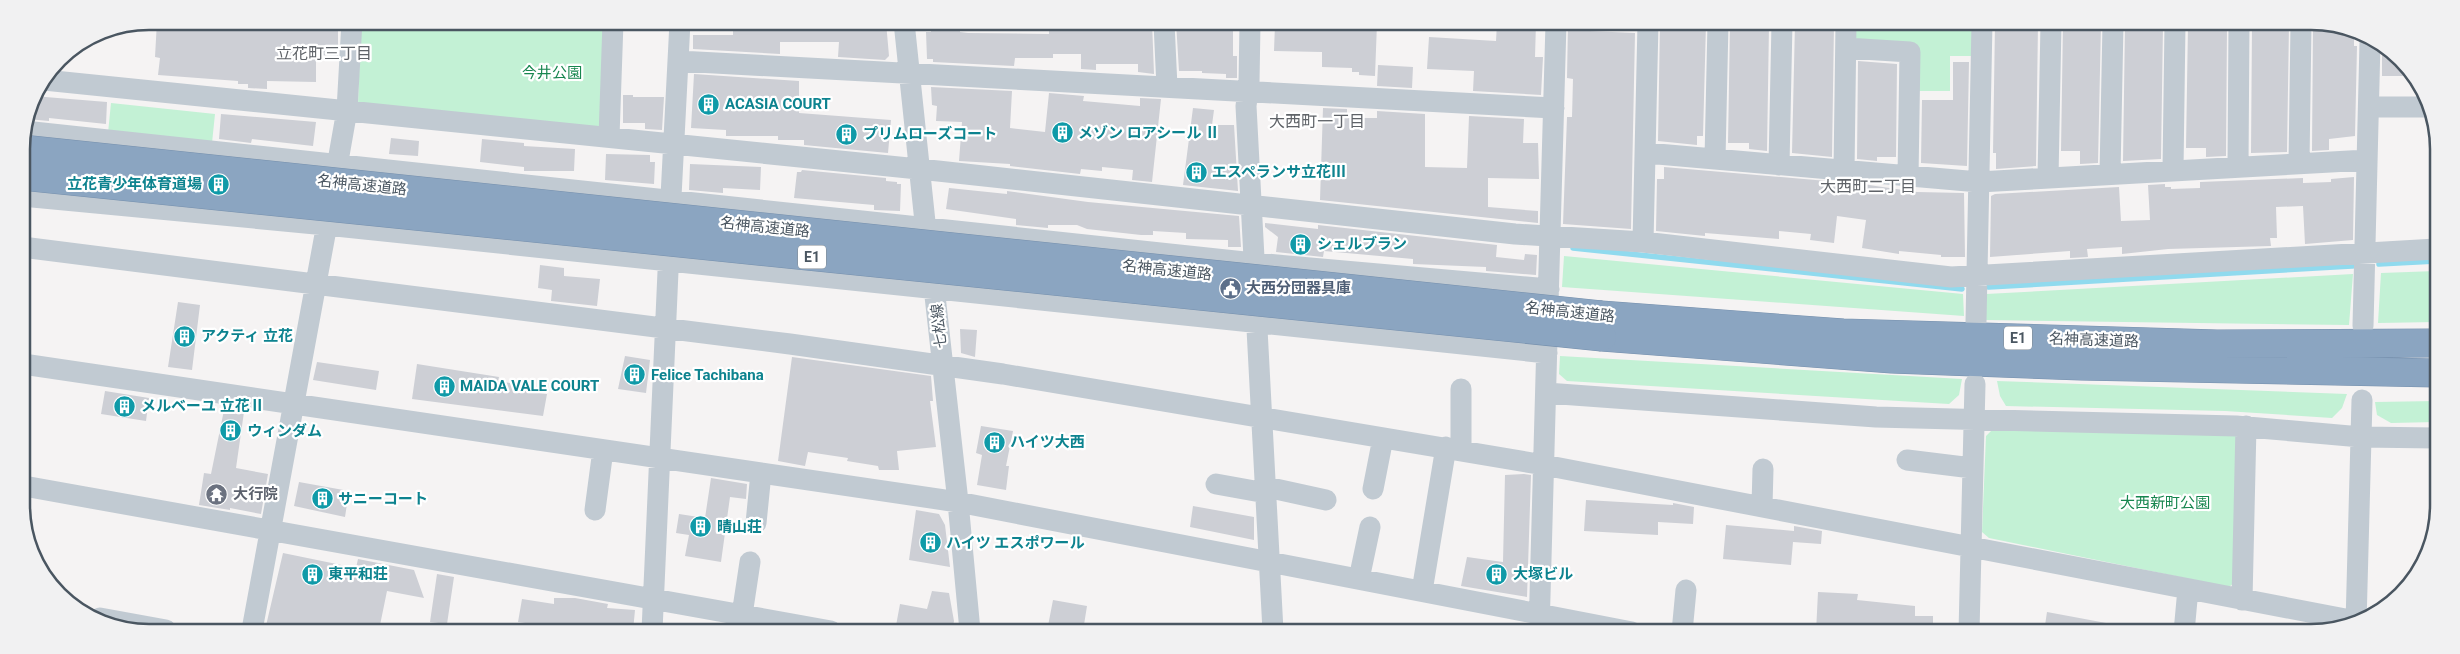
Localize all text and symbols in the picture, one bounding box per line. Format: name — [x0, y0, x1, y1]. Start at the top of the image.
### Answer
district label: 立花町三丁目 — [276, 44, 372, 63]
park label: 今井公園 — [522, 64, 582, 82]
building icon: ACASIA COURT — [697, 92, 721, 116]
place label: ACASIA COURT — [725, 95, 831, 113]
district label: 大西町一丁目 — [1269, 112, 1365, 131]
building icon: メゾン ロアシール Ⅱ — [1050, 121, 1074, 145]
building icon: プリムローズコート — [835, 122, 859, 146]
place label: メゾン ロアシール Ⅱ — [1078, 124, 1220, 142]
place label: プリムローズコート — [863, 125, 997, 143]
building icon: エスペランサ立花Ⅲ — [1184, 160, 1208, 184]
place label: エスペランサ立花Ⅲ — [1212, 163, 1346, 181]
street label: 名神高速道路 — [316, 171, 408, 199]
building icon: 立花青少年体育道場 — [206, 172, 230, 196]
place label: 立花青少年体育道場 — [67, 175, 202, 193]
district label: 大西町二丁目 — [1820, 177, 1916, 196]
street label: 名神高速道路 — [719, 213, 811, 241]
building icon: シェルブラン — [1289, 232, 1313, 256]
place label: シェルブラン — [1317, 235, 1407, 253]
road number: E1 — [798, 246, 826, 268]
street label: 名神高速道路 — [1121, 256, 1213, 284]
public building icon: 大西分団器具庫 — [1218, 276, 1242, 300]
place label: 大西分団器具庫 — [1246, 279, 1351, 297]
street label: 名神高速道路 — [1524, 298, 1616, 326]
street label: 七松線 — [928, 303, 950, 349]
building icon: アクティ 立花 — [173, 324, 197, 348]
road number: E1 — [2004, 326, 2032, 349]
place label: アクティ 立花 — [201, 327, 293, 345]
street label: 名神高速道路 — [2049, 329, 2139, 351]
building icon: Felice Tachibana — [623, 363, 647, 387]
place label: Felice Tachibana — [651, 366, 764, 384]
building icon: MAIDA VALE COURT — [432, 374, 456, 398]
place label: MAIDA VALE COURT — [460, 377, 599, 395]
building icon: メルベーユ 立花Ⅱ — [113, 394, 137, 418]
place label: メルベーユ 立花Ⅱ — [141, 397, 265, 415]
building icon: ウィンダム — [219, 419, 243, 443]
place label: ウィンダム — [247, 422, 322, 440]
building icon: ハイツ大西 — [982, 430, 1006, 454]
place label: ハイツ大西 — [1010, 433, 1085, 451]
temple icon: 大行院 — [205, 482, 229, 506]
place label: 大行院 — [233, 485, 278, 503]
building icon: サニーコート — [310, 487, 334, 511]
place label: サニーコート — [338, 490, 428, 508]
park label: 大西新町公園 — [2120, 494, 2210, 512]
building icon: 晴山荘 — [689, 515, 713, 539]
place label: 晴山荘 — [717, 518, 762, 536]
building icon: ハイツ エスポワール — [918, 531, 942, 555]
place label: ハイツ エスポワール — [946, 534, 1084, 552]
building icon: 東平和荘 — [300, 562, 324, 586]
building icon: 大塚ビル — [1485, 562, 1509, 586]
place label: 東平和荘 — [328, 565, 388, 583]
place label: 大塚ビル — [1513, 565, 1573, 583]

